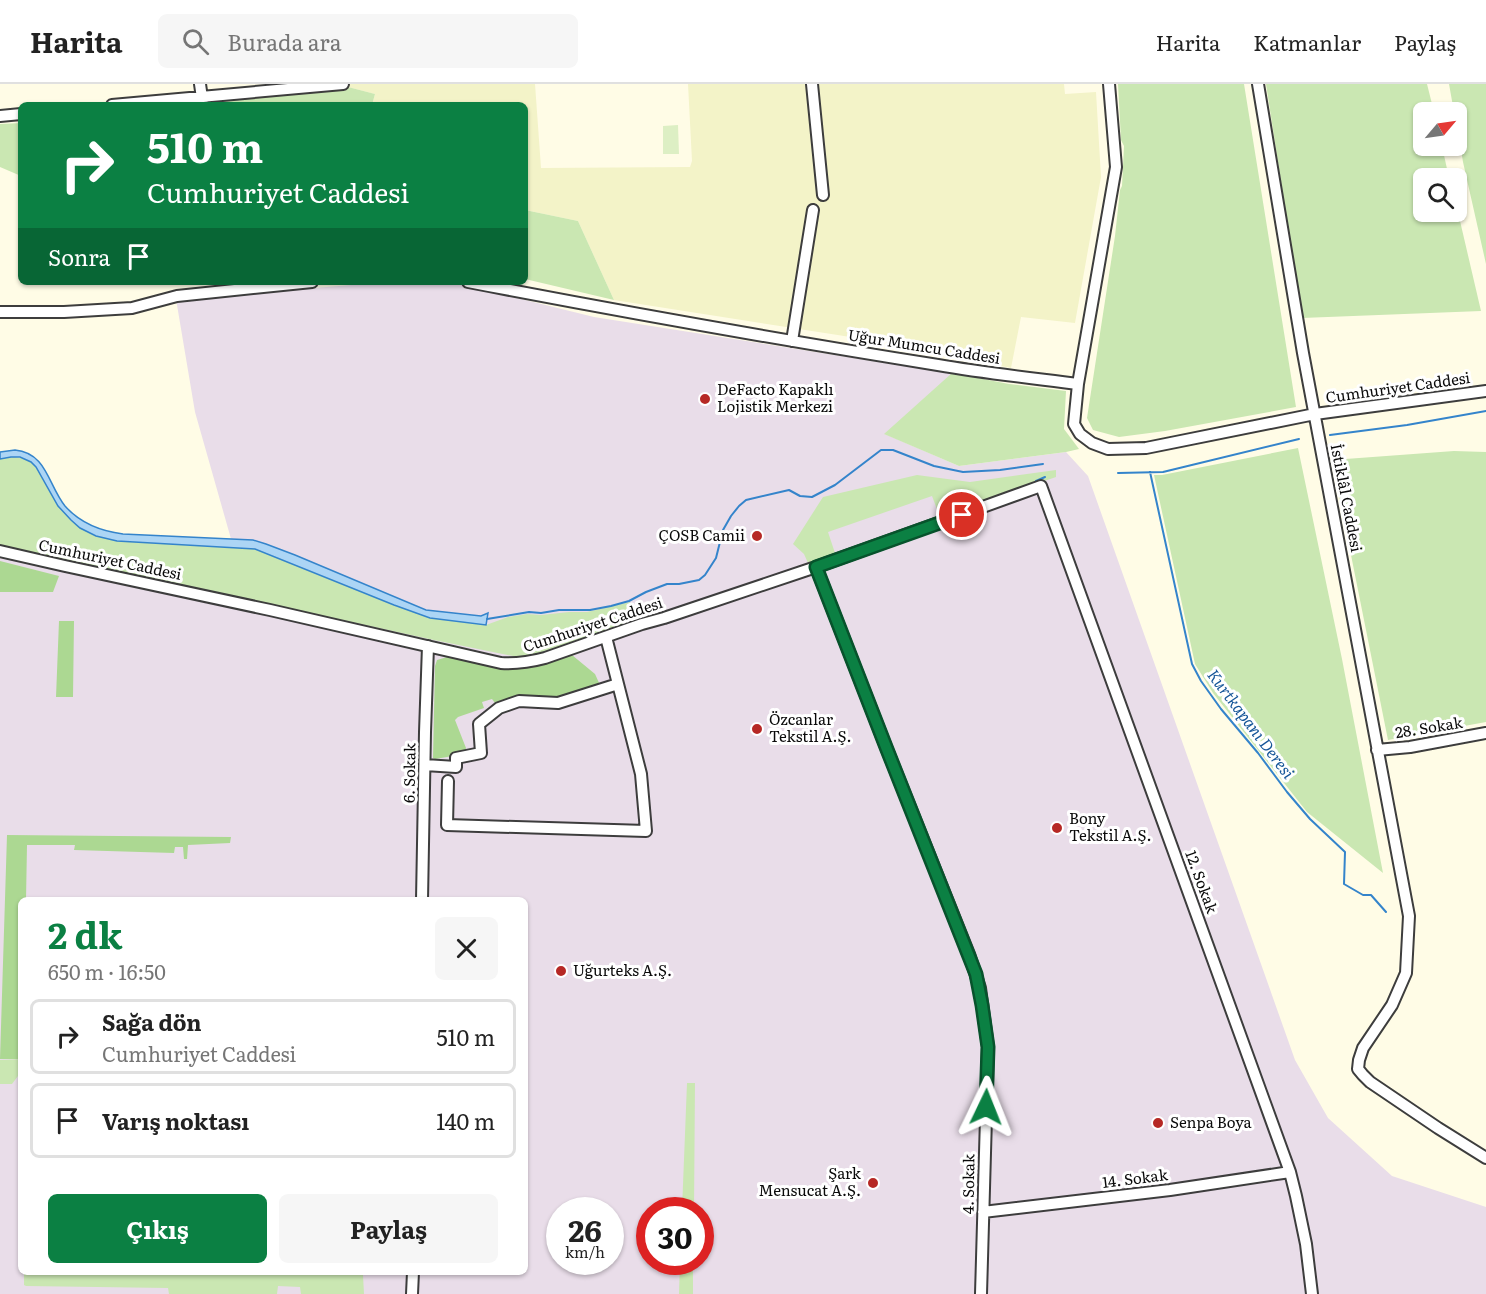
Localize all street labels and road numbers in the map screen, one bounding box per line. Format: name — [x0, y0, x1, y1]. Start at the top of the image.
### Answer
street label: Uğur Mumcu Caddesi — [847, 322, 1002, 369]
street label: Cumhuriyet Caddesi — [1324, 365, 1472, 408]
street label: İstiklâl Caddesi — [1326, 442, 1369, 554]
street label: Cumhuriyet Caddesi — [37, 532, 184, 585]
street label: Cumhuriyet Caddesi — [520, 590, 665, 657]
street label: 28. Sokak — [1394, 710, 1465, 743]
street label: 6. Sokak — [396, 742, 421, 803]
street label: 12. Sokak — [1180, 847, 1225, 917]
street label: 4. Sokak — [955, 1153, 980, 1214]
street label: 14. Sokak — [1101, 1162, 1170, 1193]

